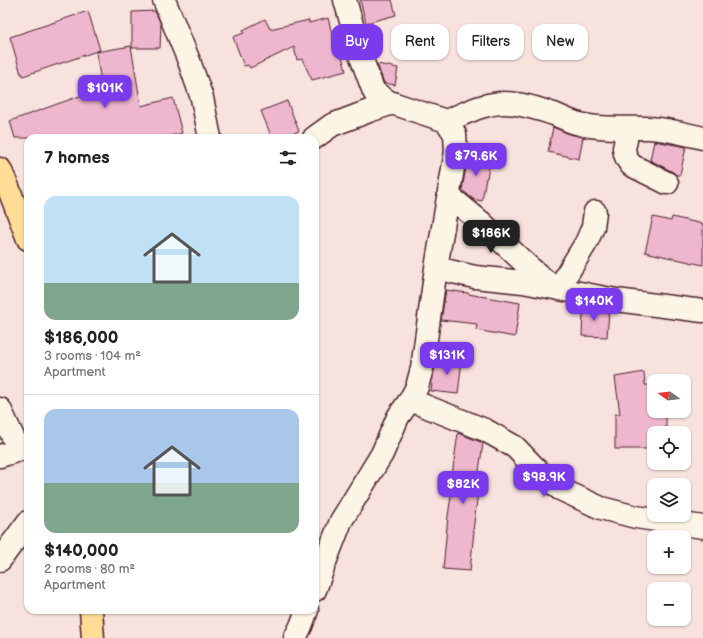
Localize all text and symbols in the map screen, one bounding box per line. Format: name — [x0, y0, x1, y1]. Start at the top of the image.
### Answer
chip: Buy — [331, 24, 383, 60]
chip: Rent — [391, 24, 449, 60]
chip: Filters — [457, 24, 524, 60]
chip: New — [532, 24, 588, 60]
pin: $101K — [77, 75, 133, 109]
text: $101K — [87, 80, 123, 96]
pin: $79.6K — [443, 143, 509, 177]
icon: filters — [277, 147, 299, 169]
text: 7 homes — [44, 148, 110, 168]
text: $79.6K — [455, 148, 497, 164]
pin: $186K — [463, 220, 519, 254]
icon: home — [136, 222, 208, 294]
text: $186K — [472, 225, 510, 241]
pin: $140K — [566, 288, 622, 322]
text: $140K — [575, 293, 613, 309]
text: $186,000 — [44, 328, 118, 348]
pin: $131K — [419, 342, 475, 376]
text: $131K — [429, 347, 465, 363]
text: 3 rooms · 104 m² — [44, 348, 141, 364]
text: Apartment — [44, 364, 105, 380]
north arrow — [647, 374, 691, 418]
map controls — [647, 374, 691, 626]
button: locate — [647, 426, 691, 470]
icon: home — [136, 435, 208, 507]
pin: $98.9K — [511, 464, 577, 498]
text: $98.9K — [522, 469, 566, 485]
pin: $82K — [439, 471, 487, 505]
text: $82K — [446, 476, 480, 492]
button: layers — [647, 478, 691, 522]
button: + — [647, 530, 691, 574]
text: $140,000 — [44, 541, 119, 561]
text: 2 rooms · 80 m² — [44, 561, 135, 577]
text: Apartment — [44, 577, 105, 593]
button: − — [647, 582, 691, 626]

